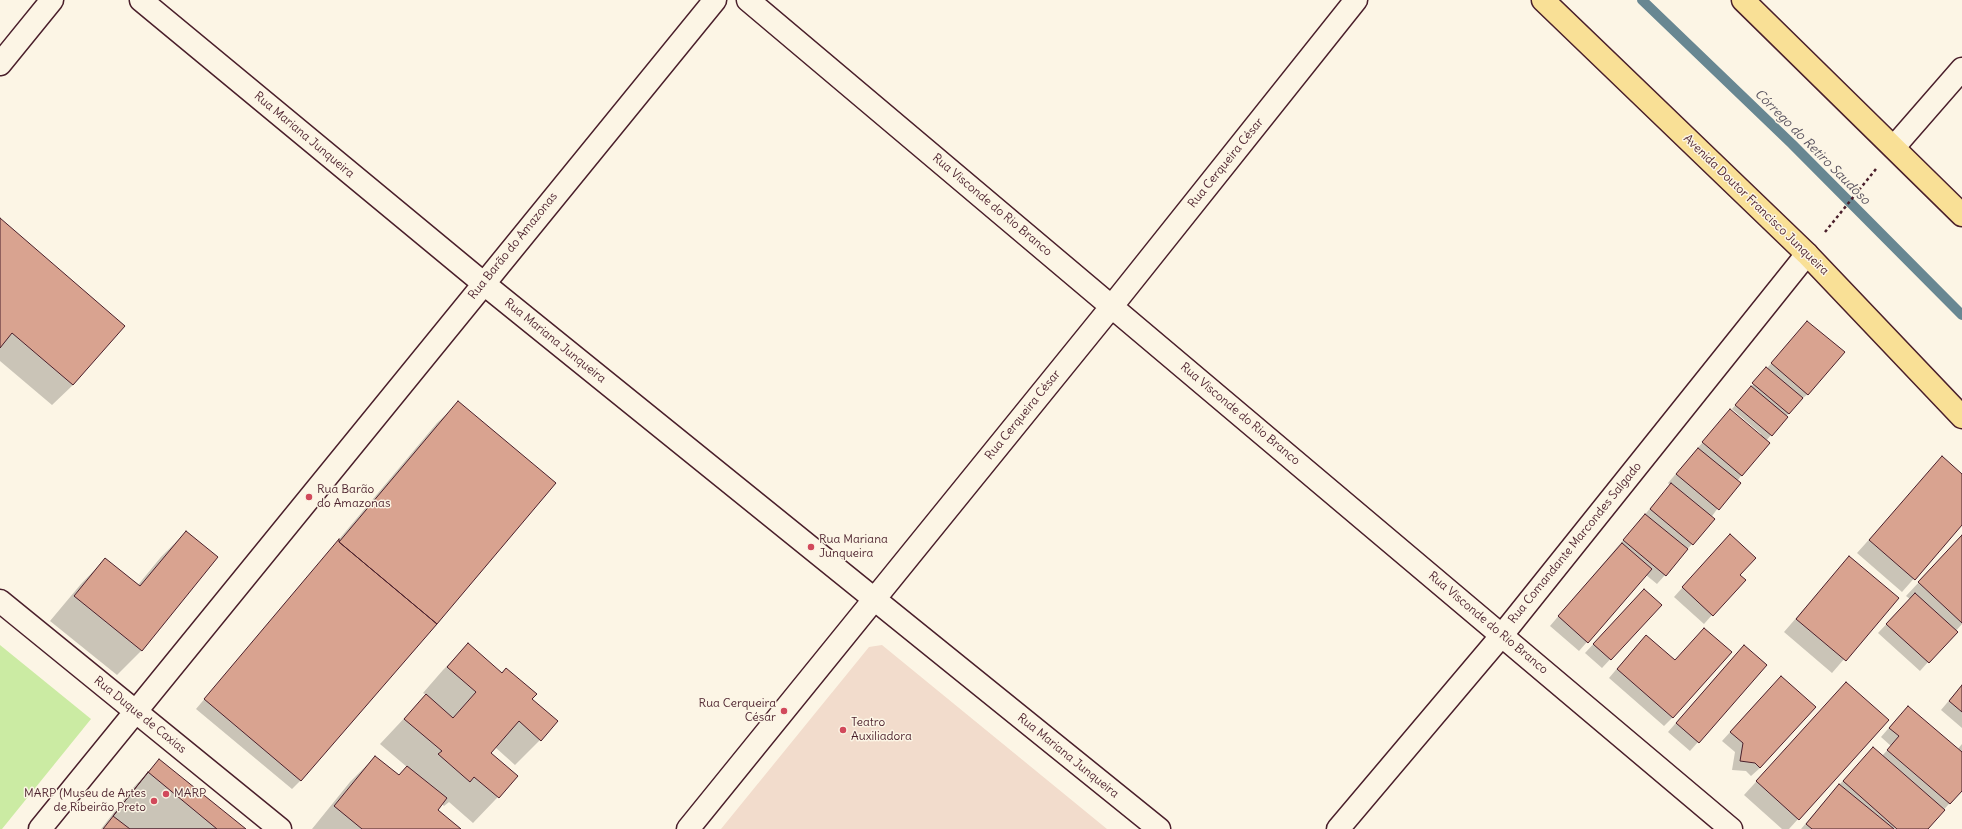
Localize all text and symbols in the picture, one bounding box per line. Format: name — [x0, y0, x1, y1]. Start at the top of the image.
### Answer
water label: Córrego do Retiro Saudoso — [1751, 86, 1873, 208]
street label: Rua Mariana Junqueira — [251, 89, 357, 181]
street label: Rua Cerqueira César — [1185, 115, 1267, 211]
street label: Avenida Doutor Francisco Junqueira — [1680, 132, 1832, 278]
street label: Rua Visconde do Rio Branco — [929, 151, 1055, 259]
street label: Rua Barão do Amazonas — [465, 190, 561, 302]
street label: Rua Mariana Junqueira — [501, 296, 609, 386]
street label: Rua Visconde do Rio Branco — [1177, 360, 1303, 468]
street label: Rua Cerqueira César — [982, 367, 1064, 463]
street label: Rua Comandante Marcondes Salgado — [1505, 459, 1645, 627]
place label: Rua Barão do Amazonas — [317, 483, 390, 511]
marker: Rua Barão do Amazonas — [304, 492, 314, 502]
place label: Rua Mariana Junqueira — [819, 533, 888, 561]
marker: Rua Mariana Junqueira — [806, 542, 816, 552]
street label: Rua Visconde do Rio Branco — [1425, 569, 1551, 677]
street label: Rua Duque de Caxias — [91, 673, 189, 757]
place label: Rua Cerqueira César — [699, 697, 776, 725]
marker: Rua Cerqueira César — [779, 706, 789, 716]
street label: Rua Mariana Junqueira — [1014, 711, 1122, 801]
place label: Teatro Auxiliadora — [851, 716, 912, 744]
marker: Teatro Auxiliadora — [838, 725, 848, 735]
place label: MARP (Museu de Artes de Ribeirão Preto — [24, 787, 146, 815]
place label: MARP — [174, 787, 206, 801]
marker: MARP — [161, 789, 171, 799]
marker: MARP (Museu de Artes de Ribeirão Preto — [149, 796, 159, 806]

